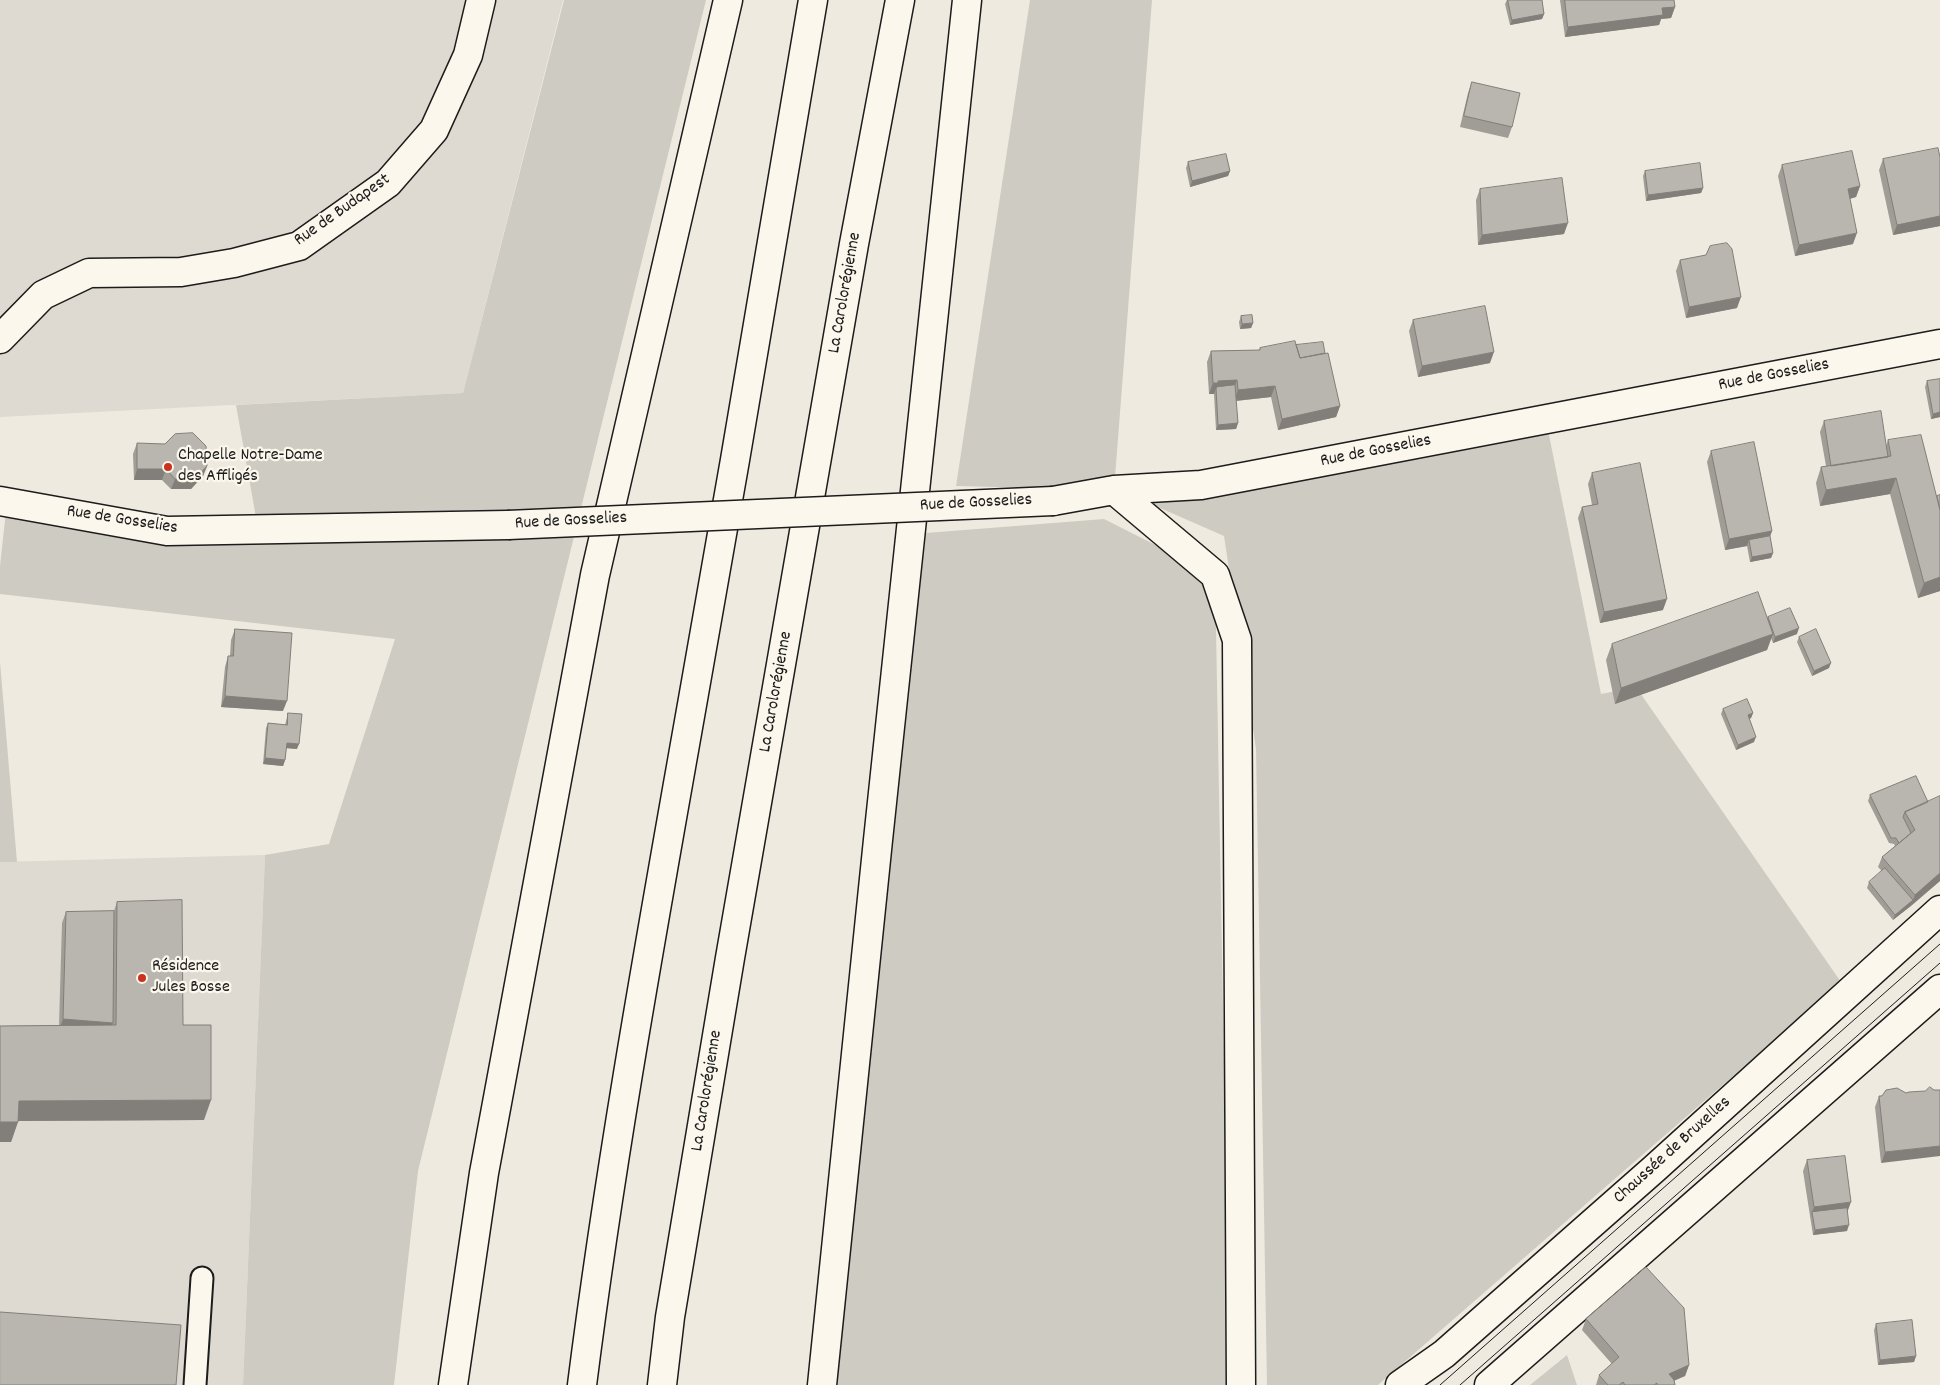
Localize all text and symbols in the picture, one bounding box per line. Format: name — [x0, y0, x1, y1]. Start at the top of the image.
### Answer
street label: Rue de Budapest — [291, 170, 395, 252]
street label: La Carolorégienne — [825, 231, 867, 355]
street label: Rue de Gosselies — [1717, 355, 1831, 397]
street label: Rue de Gosselies — [1319, 431, 1433, 473]
place label: Chapelle Notre-Dame des Affligés — [178, 446, 323, 488]
marker: Chapelle Notre-Dame des Affligés — [162, 461, 174, 473]
street label: Rue de Gosselies — [919, 490, 1033, 518]
street label: Rue de Gosselies — [65, 502, 179, 540]
street label: Rue de Gosselies — [514, 508, 628, 536]
street label: La Carolorégienne — [756, 630, 798, 754]
place label: Résidence Jules Bosse — [152, 957, 230, 1000]
marker: Résidence Jules Bosse — [136, 972, 148, 984]
street label: La Carolorégienne — [688, 1029, 728, 1153]
street label: Chaussée de Bruxelles — [1610, 1093, 1736, 1209]

